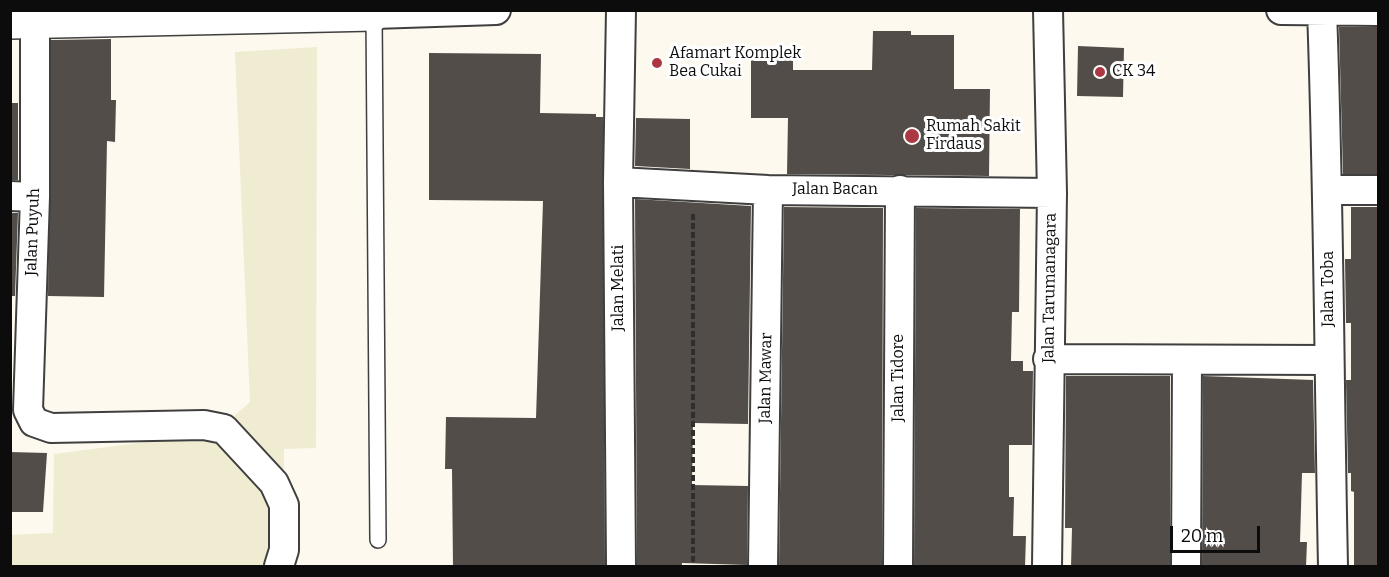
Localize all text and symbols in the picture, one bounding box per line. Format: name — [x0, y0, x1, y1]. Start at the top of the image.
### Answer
place label: Afamart Komplek Bea Cukai — [669, 44, 801, 82]
marker: Afamart Komplek Bea Cukai — [650, 56, 664, 70]
place label: CK 34 — [1112, 62, 1155, 82]
marker: CK 34 — [1093, 65, 1107, 79]
place label: Rumah Sakit Firdaus — [926, 117, 1021, 155]
marker: Rumah Sakit Firdaus — [903, 127, 921, 145]
street label: Jalan Bacan — [792, 180, 878, 200]
street label: Jalan Puyuh — [22, 188, 44, 276]
street label: Jalan Tarumanagara — [1039, 213, 1061, 363]
street label: Jalan Melati — [609, 245, 629, 331]
street label: Jalan Toba — [1319, 251, 1339, 327]
street label: Jalan Mawar — [756, 332, 776, 424]
street label: Jalan Tidore — [889, 334, 909, 422]
scale bar — [1173, 514, 1263, 552]
text: 20 m — [1181, 525, 1223, 547]

